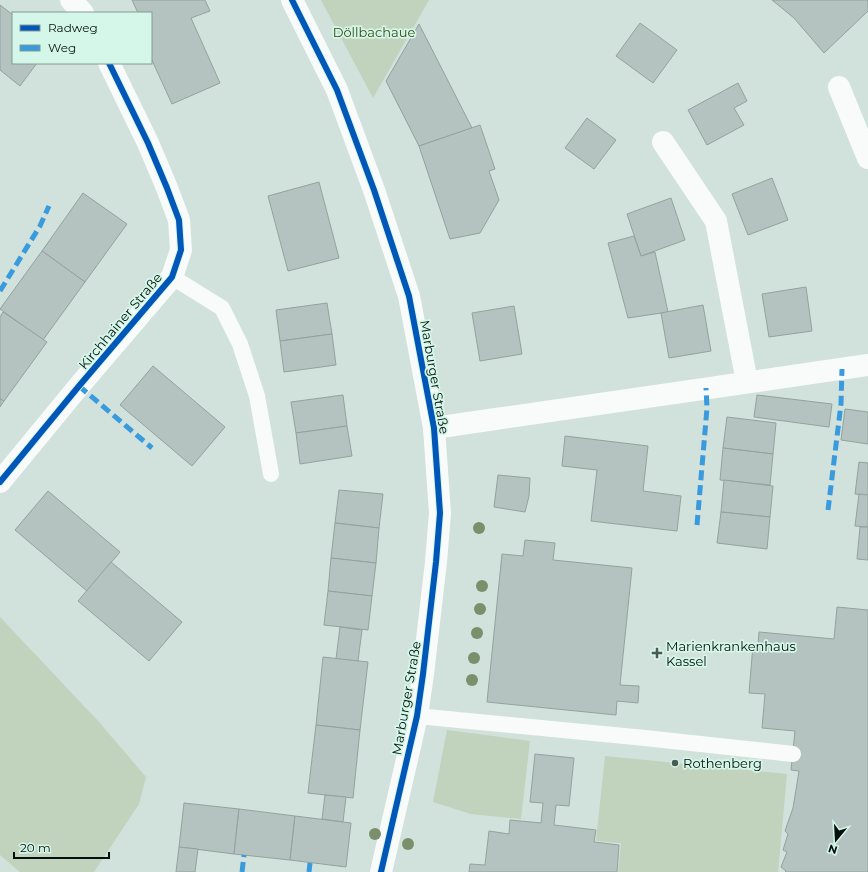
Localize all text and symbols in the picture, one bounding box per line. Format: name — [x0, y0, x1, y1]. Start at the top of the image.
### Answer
legend — [12, 12, 152, 64]
text: Radweg — [48, 20, 98, 35]
park label: Döllbachaue — [333, 24, 415, 40]
text: Weg — [48, 40, 76, 55]
street label: Kirchhainer Straße — [75, 269, 165, 373]
street label: Marburger Straße — [417, 319, 453, 435]
place label: Marienkrankenhaus Kassel — [666, 638, 796, 669]
street label: Marburger Straße — [388, 640, 424, 756]
marker: Marienkrankenhaus Kassel — [651, 647, 663, 659]
place label: Rothenberg — [683, 755, 762, 771]
marker: Rothenberg — [670, 758, 680, 768]
north arrow — [816, 820, 856, 860]
scale bar — [14, 834, 109, 860]
text: 20 m — [20, 840, 51, 855]
text: N — [827, 841, 839, 858]

